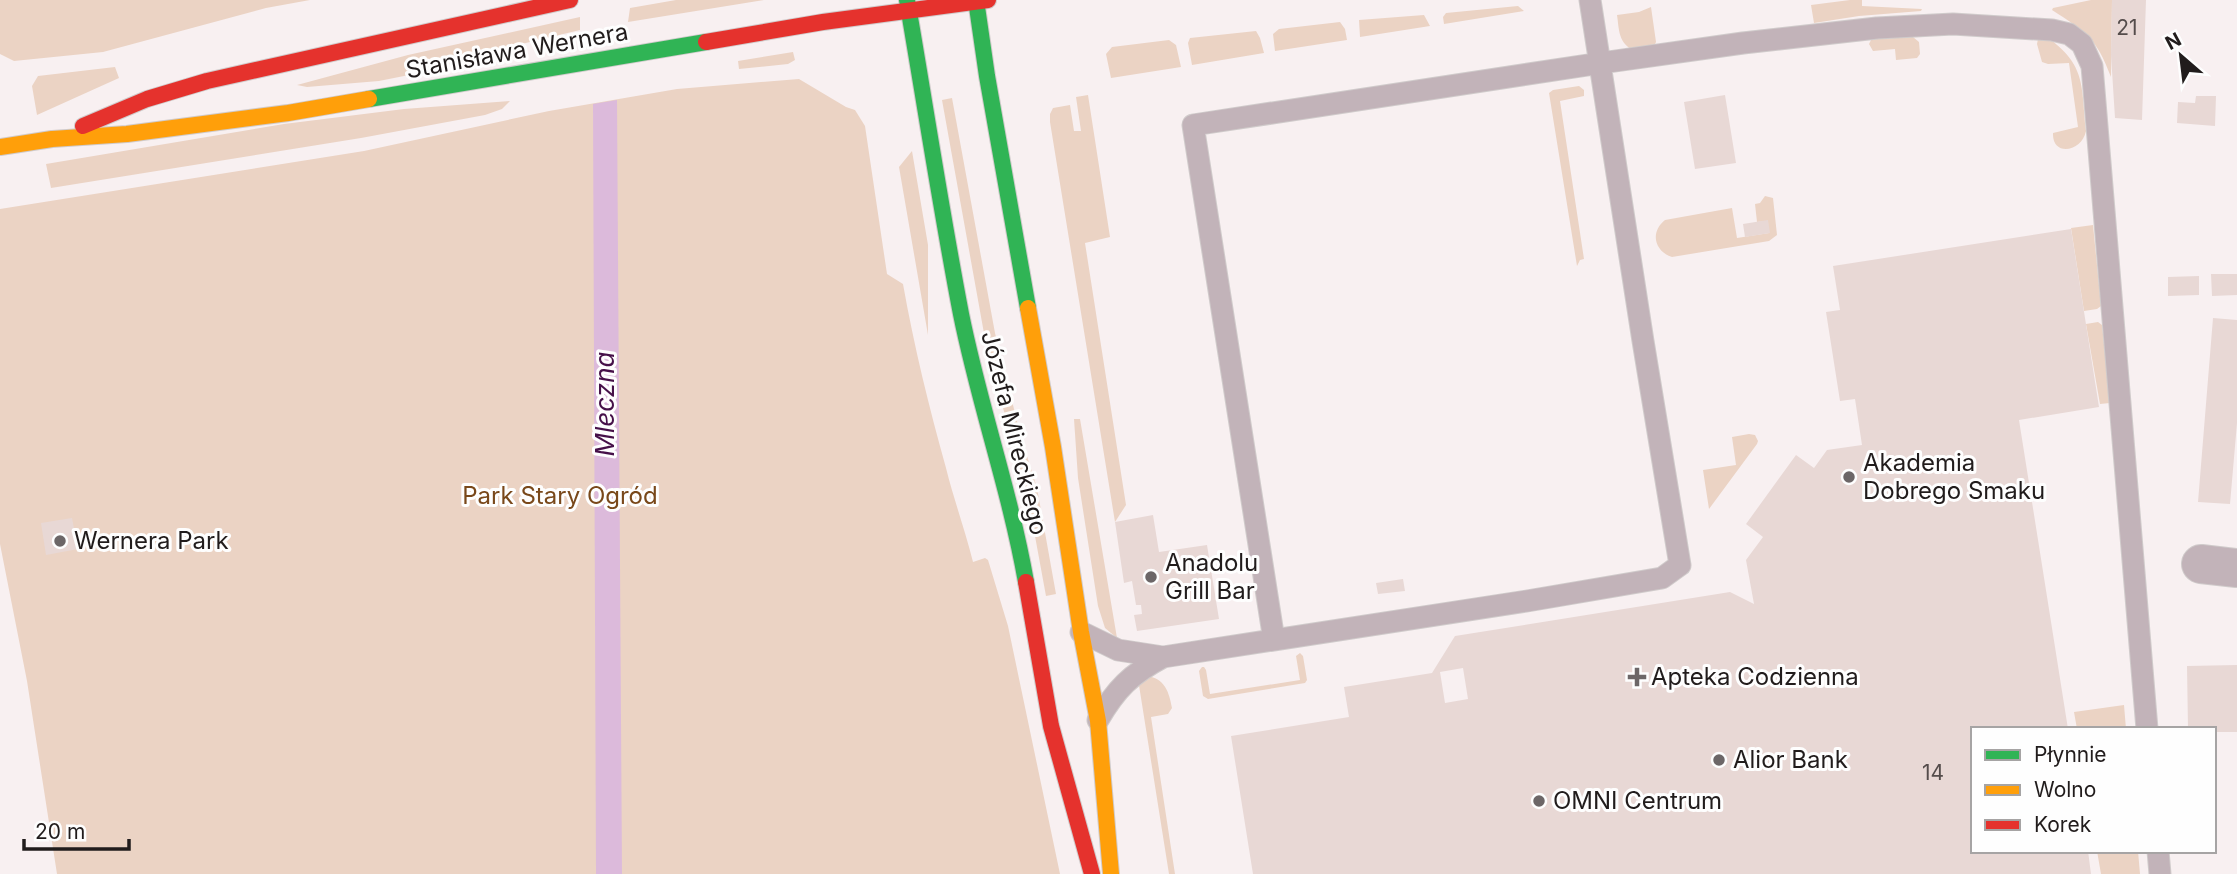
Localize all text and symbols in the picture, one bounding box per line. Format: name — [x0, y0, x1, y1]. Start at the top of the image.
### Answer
house number: 21 — [2116, 15, 2138, 40]
street label: Stanisława Wernera — [404, 17, 630, 84]
north arrow — [2146, 21, 2216, 91]
text: N — [2161, 28, 2185, 55]
street label: Józefa Mireckiego — [975, 328, 1054, 538]
water label: Mleczna — [589, 352, 620, 456]
place label: Akademia Dobrego Smaku — [1863, 448, 2045, 505]
marker: Akademia Dobrego Smaku — [1841, 469, 1857, 485]
park label: Park Stary Ogród — [462, 481, 658, 510]
place label: Wernera Park — [74, 526, 229, 555]
marker: Wernera Park — [52, 533, 68, 549]
place label: Anadolu Grill Bar — [1165, 548, 1258, 605]
marker: Anadolu Grill Bar — [1143, 569, 1159, 585]
place label: Apteka Codzienna — [1651, 662, 1859, 691]
marker: Apteka Codzienna — [1629, 669, 1645, 685]
legend — [1971, 727, 2216, 853]
text: Płynnie — [2034, 742, 2107, 767]
place label: Alior Bank — [1733, 745, 1848, 774]
marker: Alior Bank — [1711, 752, 1727, 768]
house number: 14 — [1922, 760, 1944, 785]
text: Wolno — [2034, 777, 2096, 802]
place label: OMNI Centrum — [1553, 786, 1722, 815]
marker: OMNI Centrum — [1531, 793, 1547, 809]
scale bar — [24, 808, 130, 852]
text: Korek — [2034, 812, 2092, 837]
text: 20 m — [35, 819, 85, 844]

